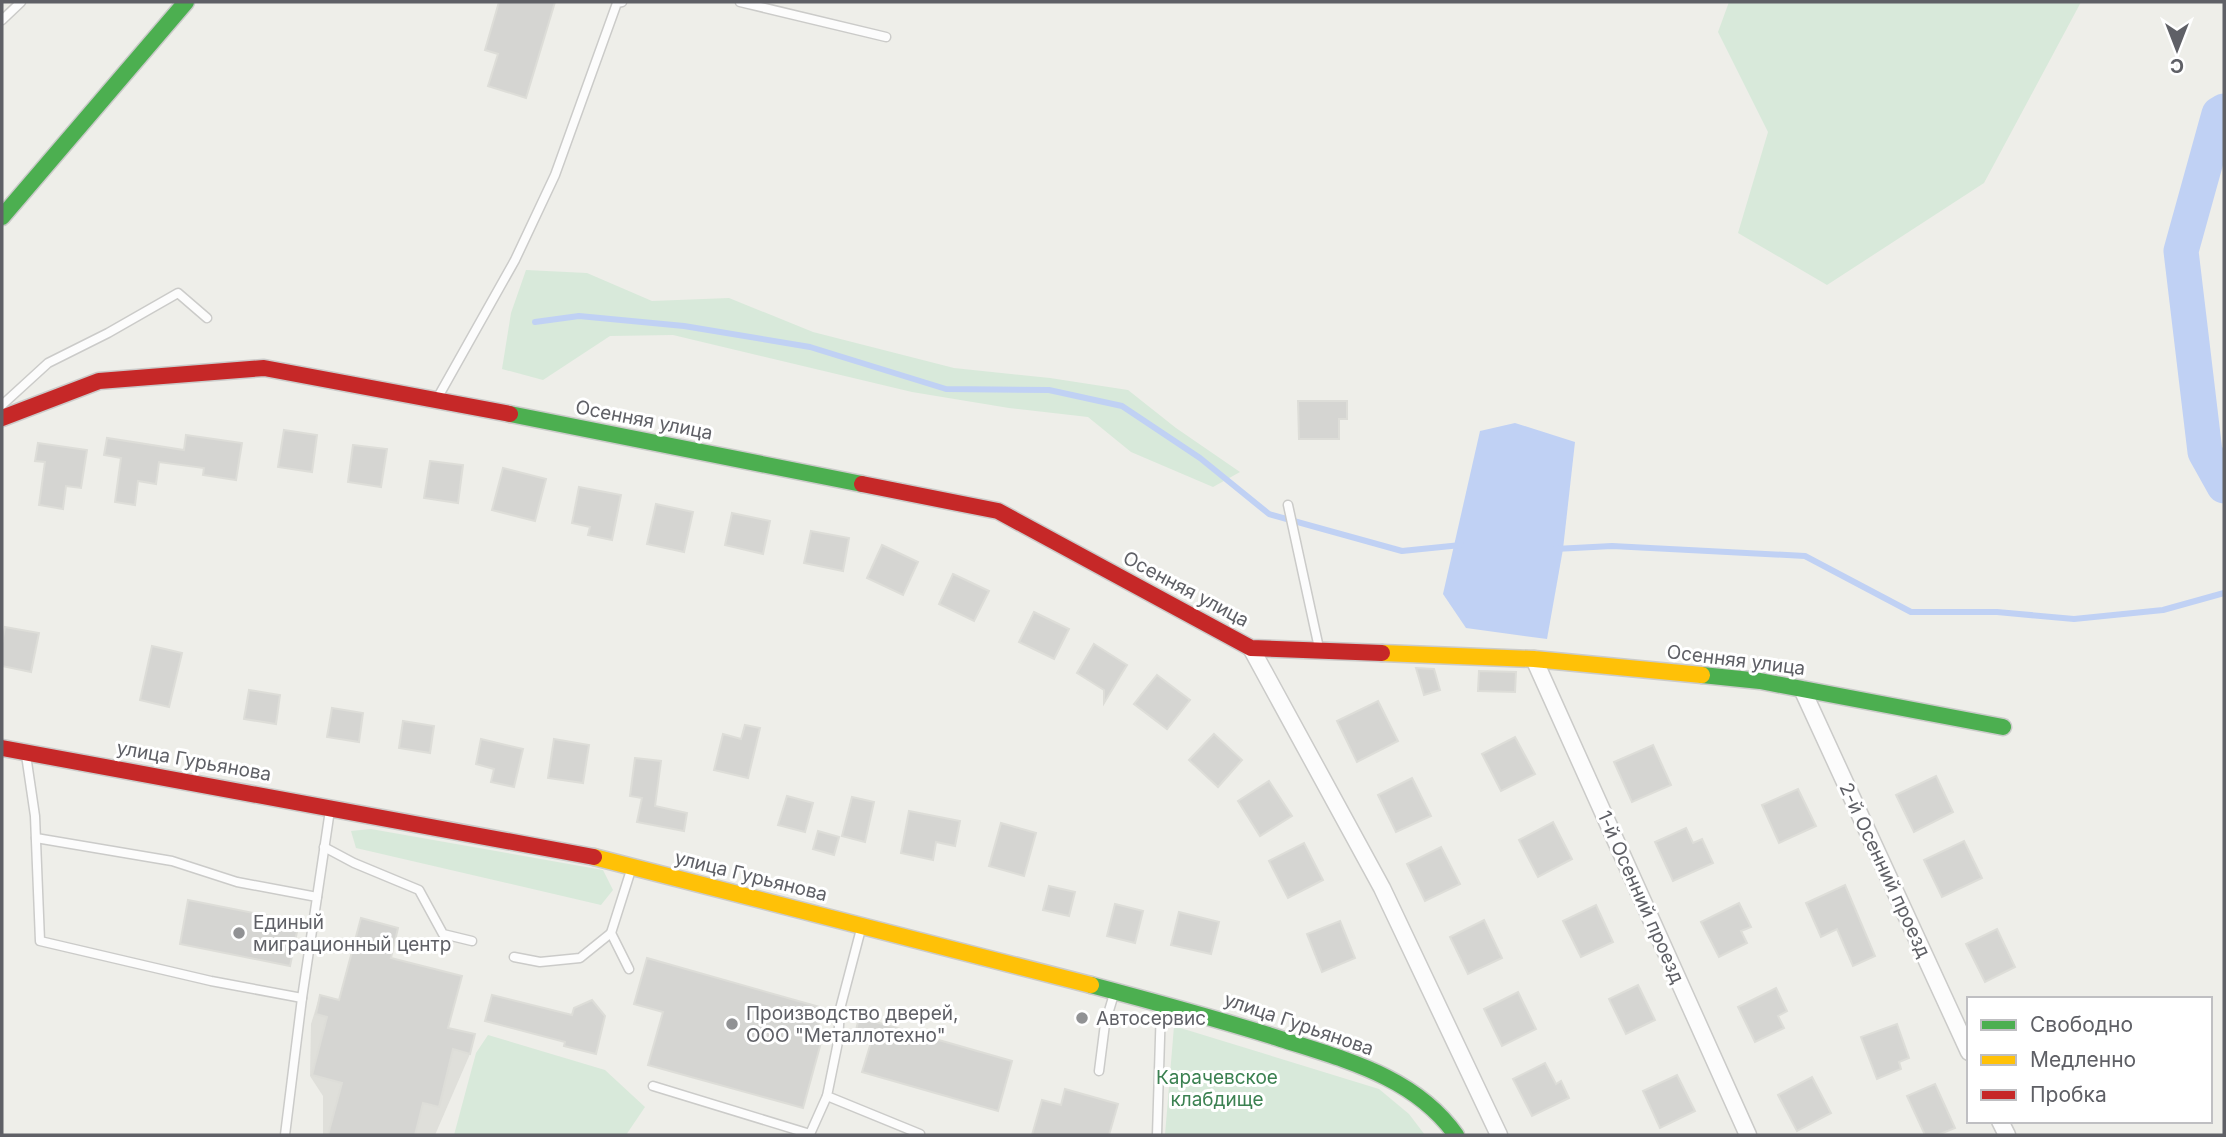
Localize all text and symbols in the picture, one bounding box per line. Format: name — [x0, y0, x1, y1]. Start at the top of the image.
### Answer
north arrow — [2142, 14, 2212, 84]
text: С — [2170, 54, 2184, 77]
street label: Осенняя улица — [573, 395, 715, 445]
street label: Осенняя улица — [1119, 546, 1253, 632]
street label: Осенняя улица — [1665, 640, 1807, 680]
street label: улица Гурьянова — [115, 736, 273, 786]
street label: 2-й Осенний проезд — [1834, 779, 1936, 961]
street label: 1-й Осенний проезд — [1593, 807, 1689, 987]
street label: улица Гурьянова — [672, 846, 830, 906]
place label: Единый миграционный центр — [253, 911, 451, 956]
marker: Единый миграционный центр — [231, 925, 247, 941]
street label: улица Гурьянова — [1221, 988, 1377, 1060]
legend — [1967, 997, 2212, 1123]
place label: Производство дверей, ООО "Металлотехно" — [746, 1002, 958, 1047]
place label: Автосервис — [1096, 1007, 1206, 1030]
marker: Автосервис — [1074, 1010, 1090, 1026]
text: Свободно — [2030, 1012, 2133, 1037]
marker: Производство дверей, ООО "Металлотехно" — [724, 1016, 740, 1032]
text: Медленно — [2030, 1047, 2136, 1072]
park label: Карачевское клабдище — [1156, 1066, 1278, 1111]
text: Пробка — [2030, 1082, 2107, 1107]

